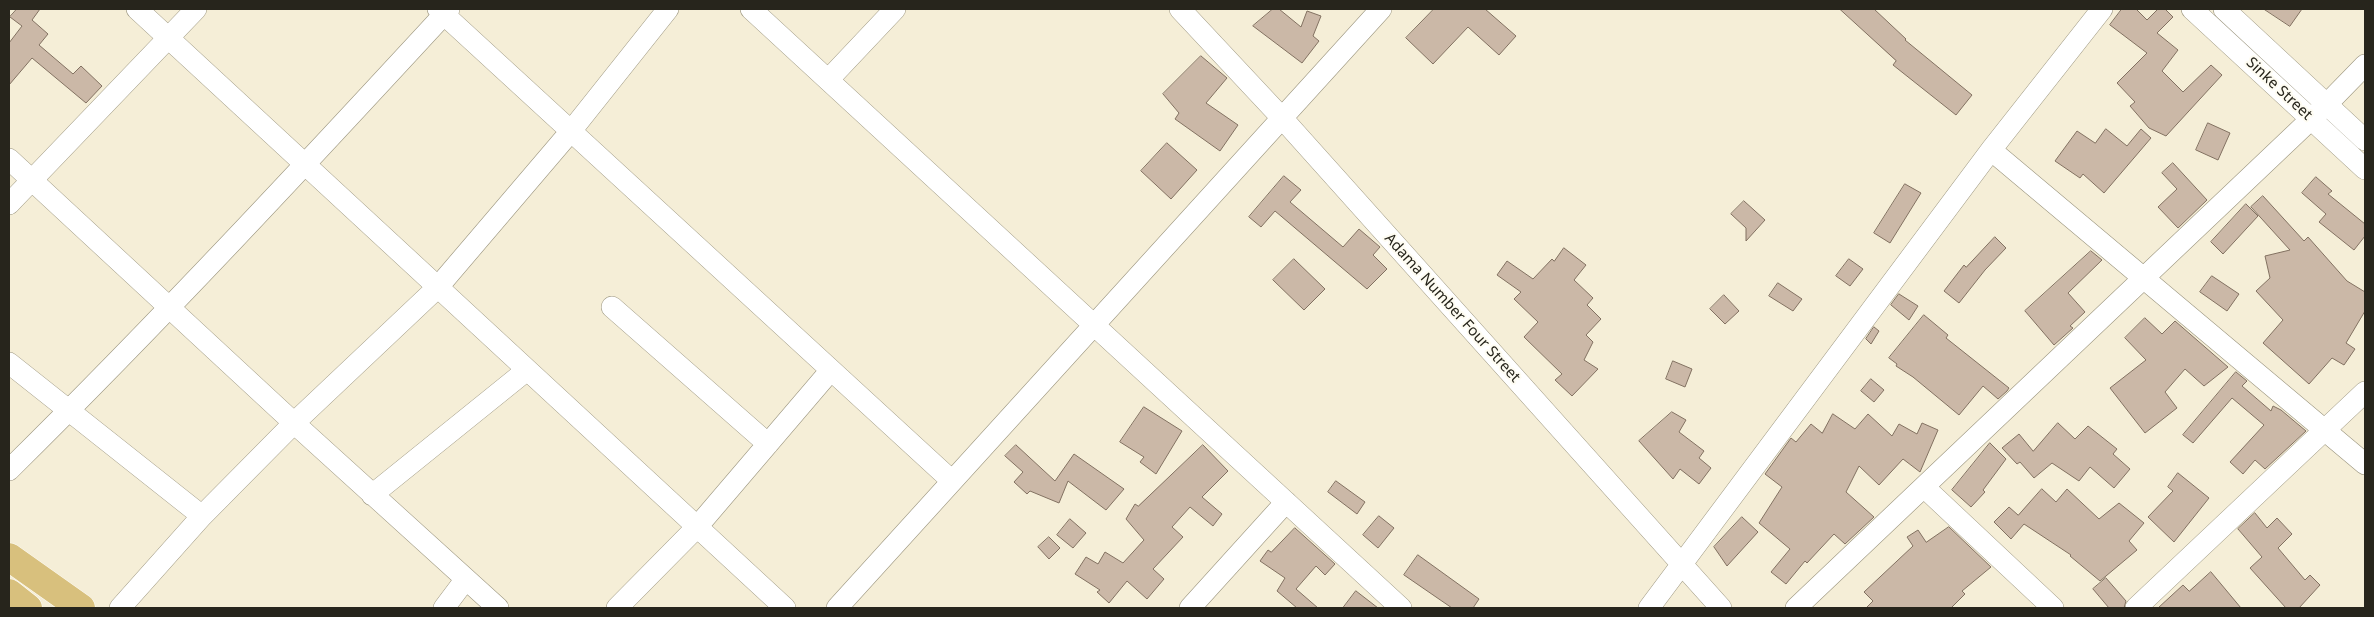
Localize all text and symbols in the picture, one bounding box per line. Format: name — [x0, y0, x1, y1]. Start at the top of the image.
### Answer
street label: Sinke Street — [2242, 54, 2316, 124]
street label: Adama Number Four Street — [1380, 230, 1524, 386]

